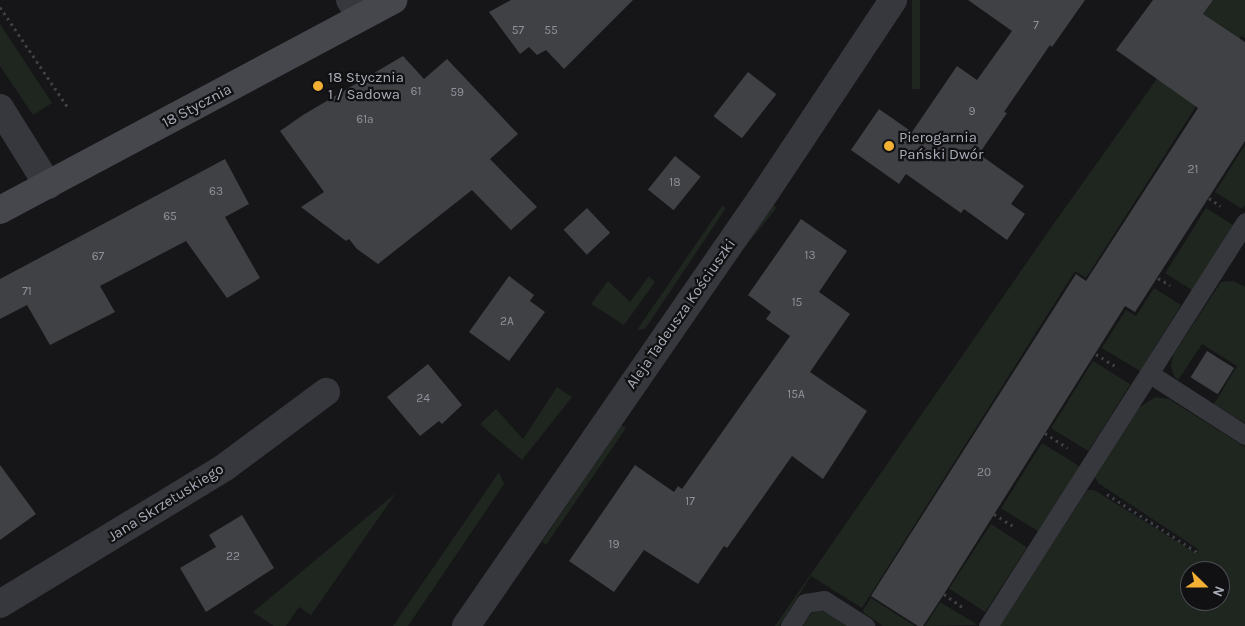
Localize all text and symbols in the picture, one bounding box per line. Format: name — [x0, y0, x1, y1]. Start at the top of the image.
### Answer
house number: 7 — [1033, 19, 1039, 33]
house number: 57 — [512, 24, 524, 38]
house number: 55 — [544, 24, 558, 38]
place label: 18 Stycznia 1 / Sadowa — [328, 68, 404, 103]
street label: 18 Stycznia — [159, 80, 235, 132]
marker: 18 Stycznia 1 / Sadowa — [312, 80, 324, 92]
house number: 61 — [411, 85, 421, 99]
house number: 59 — [450, 86, 464, 100]
house number: 9 — [969, 105, 975, 119]
house number: 61a — [356, 113, 374, 127]
place label: Pierogarnia Pański Dwór — [899, 128, 983, 163]
marker: Pierogarnia Pański Dwór — [883, 140, 895, 152]
house number: 21 — [1188, 163, 1198, 177]
house number: 18 — [669, 176, 681, 190]
house number: 63 — [209, 185, 223, 199]
house number: 65 — [163, 210, 177, 224]
street label: Aleja Tadeusza Kościuszki — [622, 236, 740, 392]
house number: 13 — [804, 249, 816, 263]
house number: 67 — [92, 250, 104, 264]
house number: 71 — [22, 285, 32, 299]
house number: 15 — [792, 296, 802, 310]
house number: 2A — [500, 315, 514, 329]
house number: 15A — [787, 388, 805, 402]
house number: 24 — [416, 392, 430, 406]
street label: Jana Skrzetuskiego — [105, 460, 227, 546]
house number: 20 — [977, 466, 991, 480]
house number: 17 — [685, 495, 695, 509]
house number: 19 — [609, 538, 619, 552]
house number: 22 — [226, 550, 240, 564]
north arrow — [1180, 561, 1230, 611]
text: N — [1209, 584, 1228, 599]

